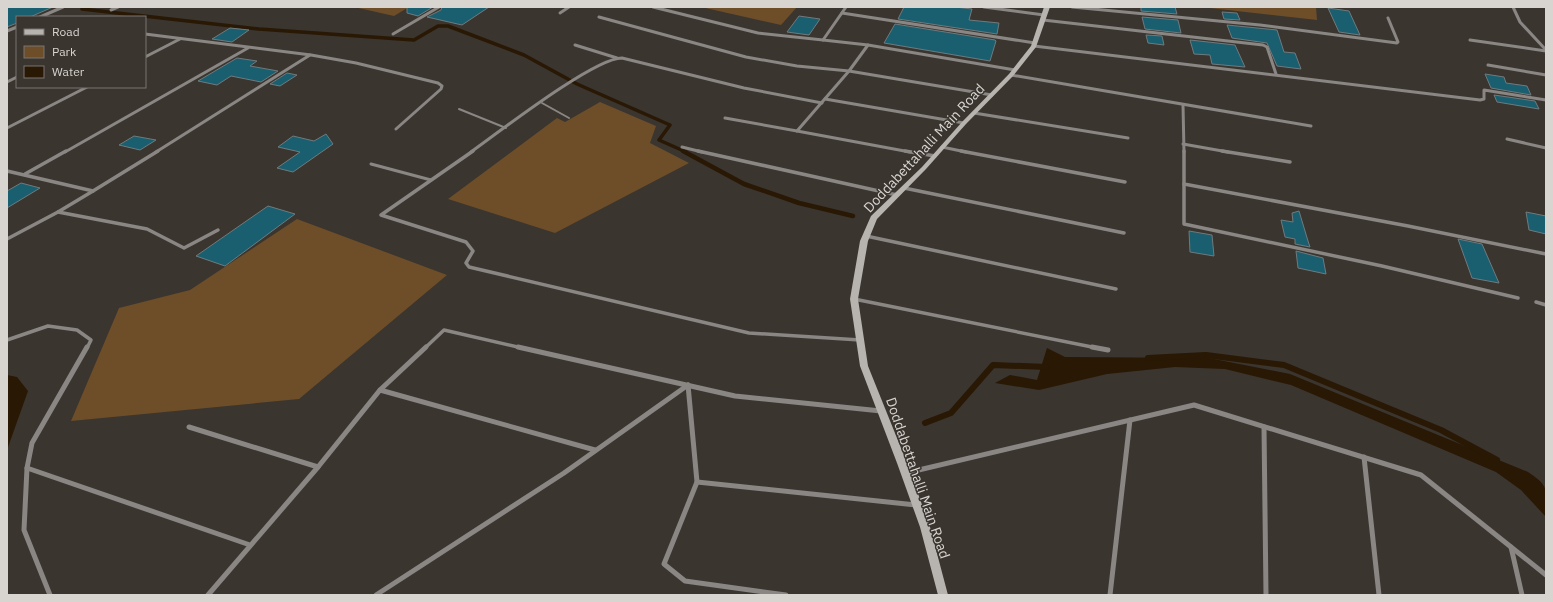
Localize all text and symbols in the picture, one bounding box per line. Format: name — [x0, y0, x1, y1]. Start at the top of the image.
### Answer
legend — [16, 16, 146, 88]
text: Road — [52, 24, 80, 39]
text: Park — [52, 44, 77, 59]
text: Water — [52, 64, 85, 79]
street label: Doddabettahalli Main Road — [860, 80, 988, 216]
street label: Doddabettahalli Main Road — [882, 395, 954, 561]

